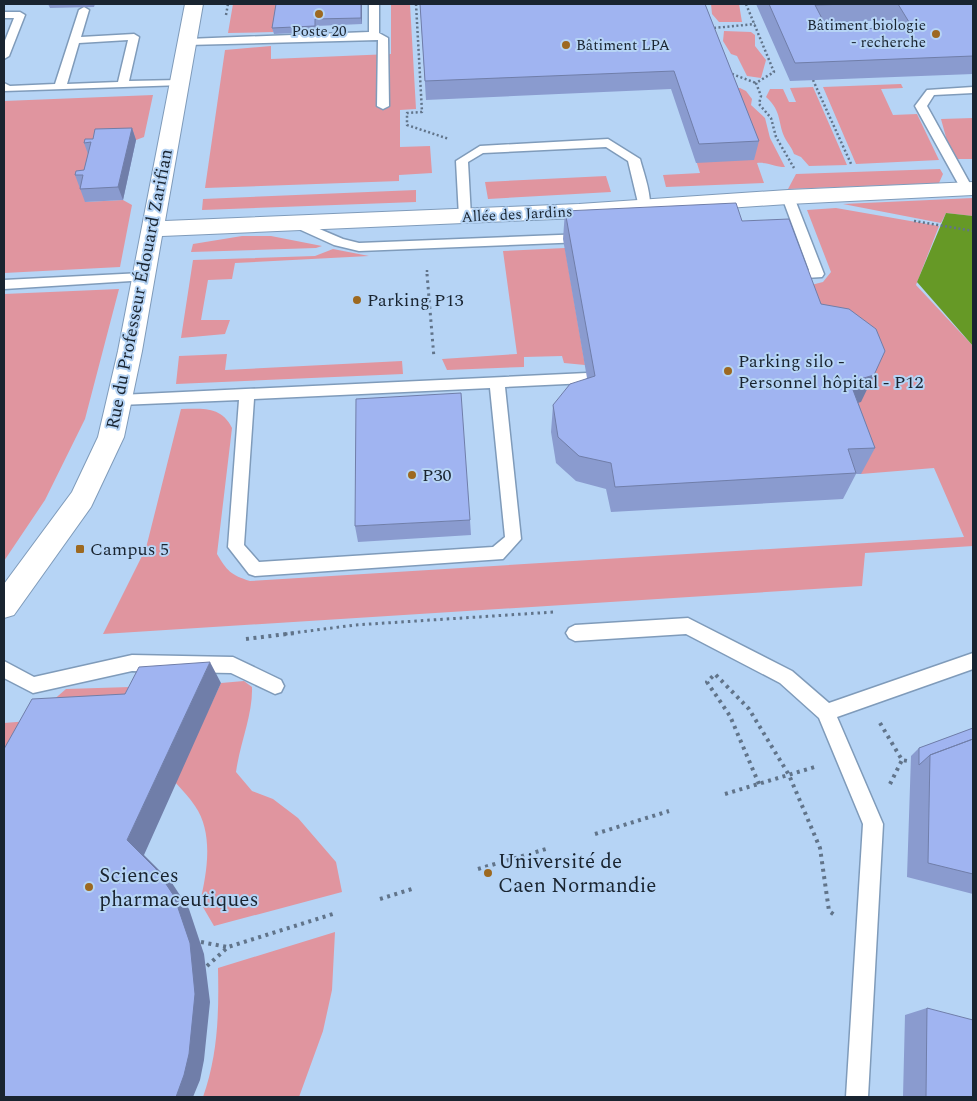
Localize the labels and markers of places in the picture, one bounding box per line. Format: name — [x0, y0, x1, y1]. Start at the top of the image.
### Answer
marker: Poste 20 — [313, 8, 325, 20]
place label: Bâtiment biologie - recherche — [807, 14, 926, 54]
place label: Poste 20 — [291, 20, 347, 43]
marker: Bâtiment biologie - recherche — [930, 28, 942, 40]
place label: Bâtiment LPA — [576, 34, 670, 57]
marker: Bâtiment LPA — [560, 39, 572, 51]
place label: Parking P13 — [367, 287, 464, 314]
marker: Parking P13 — [351, 294, 363, 306]
place label: Parking silo - Personnel hôpital - P12 — [738, 348, 924, 396]
marker: Parking silo - Personnel hôpital - P12 — [722, 365, 734, 377]
place label: P30 — [422, 462, 451, 489]
marker: P30 — [406, 469, 418, 481]
place label: Campus 5 — [90, 536, 169, 563]
marker: Campus 5 — [74, 543, 86, 555]
place label: Université de Caen Normandie — [498, 846, 657, 902]
place label: Sciences pharmaceutiques — [99, 860, 259, 916]
marker: Université de Caen Normandie — [482, 867, 494, 879]
marker: Sciences pharmaceutiques — [83, 881, 95, 893]

